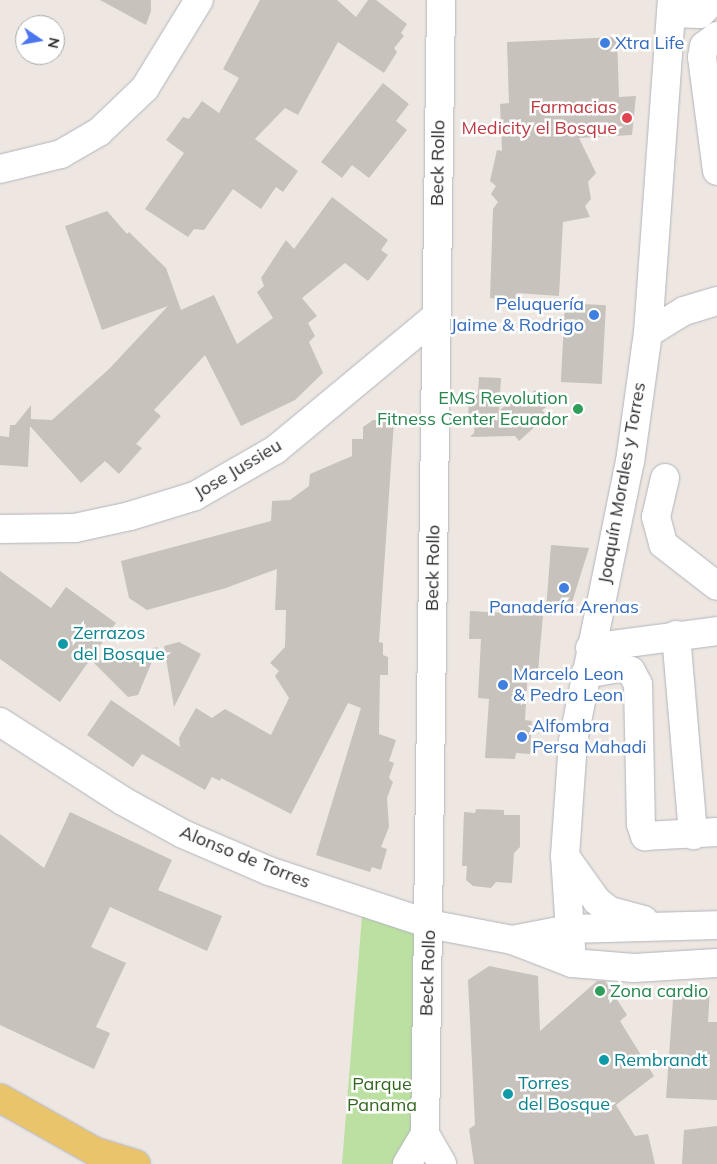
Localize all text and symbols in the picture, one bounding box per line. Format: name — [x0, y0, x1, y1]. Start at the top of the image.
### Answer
north arrow — [15, 15, 65, 65]
place label: Xtra Life — [615, 32, 684, 54]
text: N — [44, 36, 64, 50]
marker: Xtra Life — [599, 37, 611, 49]
place label: Farmacias Medicity el Bosque — [462, 97, 617, 140]
marker: Farmacias Medicity el Bosque — [621, 112, 633, 124]
street label: Beck Rollo — [426, 120, 450, 206]
place label: Peluquería Jaime & Rodrigo — [451, 294, 584, 336]
marker: Peluquería Jaime & Rodrigo — [588, 309, 600, 321]
street label: Joaquín Morales y Torres — [594, 381, 650, 585]
place label: EMS Revolution Fitness Center Ecuador — [377, 388, 568, 430]
marker: EMS Revolution Fitness Center Ecuador — [572, 403, 584, 415]
street label: Jose Jussieu — [190, 434, 286, 504]
street label: Beck Rollo — [421, 525, 445, 611]
marker: Panadería Arenas — [558, 582, 570, 594]
place label: Panadería Arenas — [489, 596, 639, 618]
place label: Zerrazos del Bosque — [73, 623, 165, 666]
marker: Zerrazos del Bosque — [57, 638, 69, 650]
place label: Marcelo Leon & Pedro Leon — [513, 664, 624, 706]
marker: Marcelo Leon & Pedro Leon — [497, 679, 509, 691]
place label: Alfombra Persa Mahadi — [532, 716, 647, 759]
marker: Alfombra Persa Mahadi — [516, 731, 528, 743]
street label: Alonso de Torres — [177, 821, 313, 893]
street label: Beck Rollo — [416, 930, 440, 1016]
place label: Zona cardio — [610, 980, 708, 1002]
marker: Zona cardio — [594, 985, 606, 997]
place label: Rembrandt — [614, 1049, 708, 1071]
marker: Rembrandt — [598, 1054, 610, 1066]
place label: Torres del Bosque — [518, 1073, 610, 1116]
park label: Parque Panama — [347, 1074, 417, 1116]
marker: Torres del Bosque — [502, 1088, 514, 1100]

